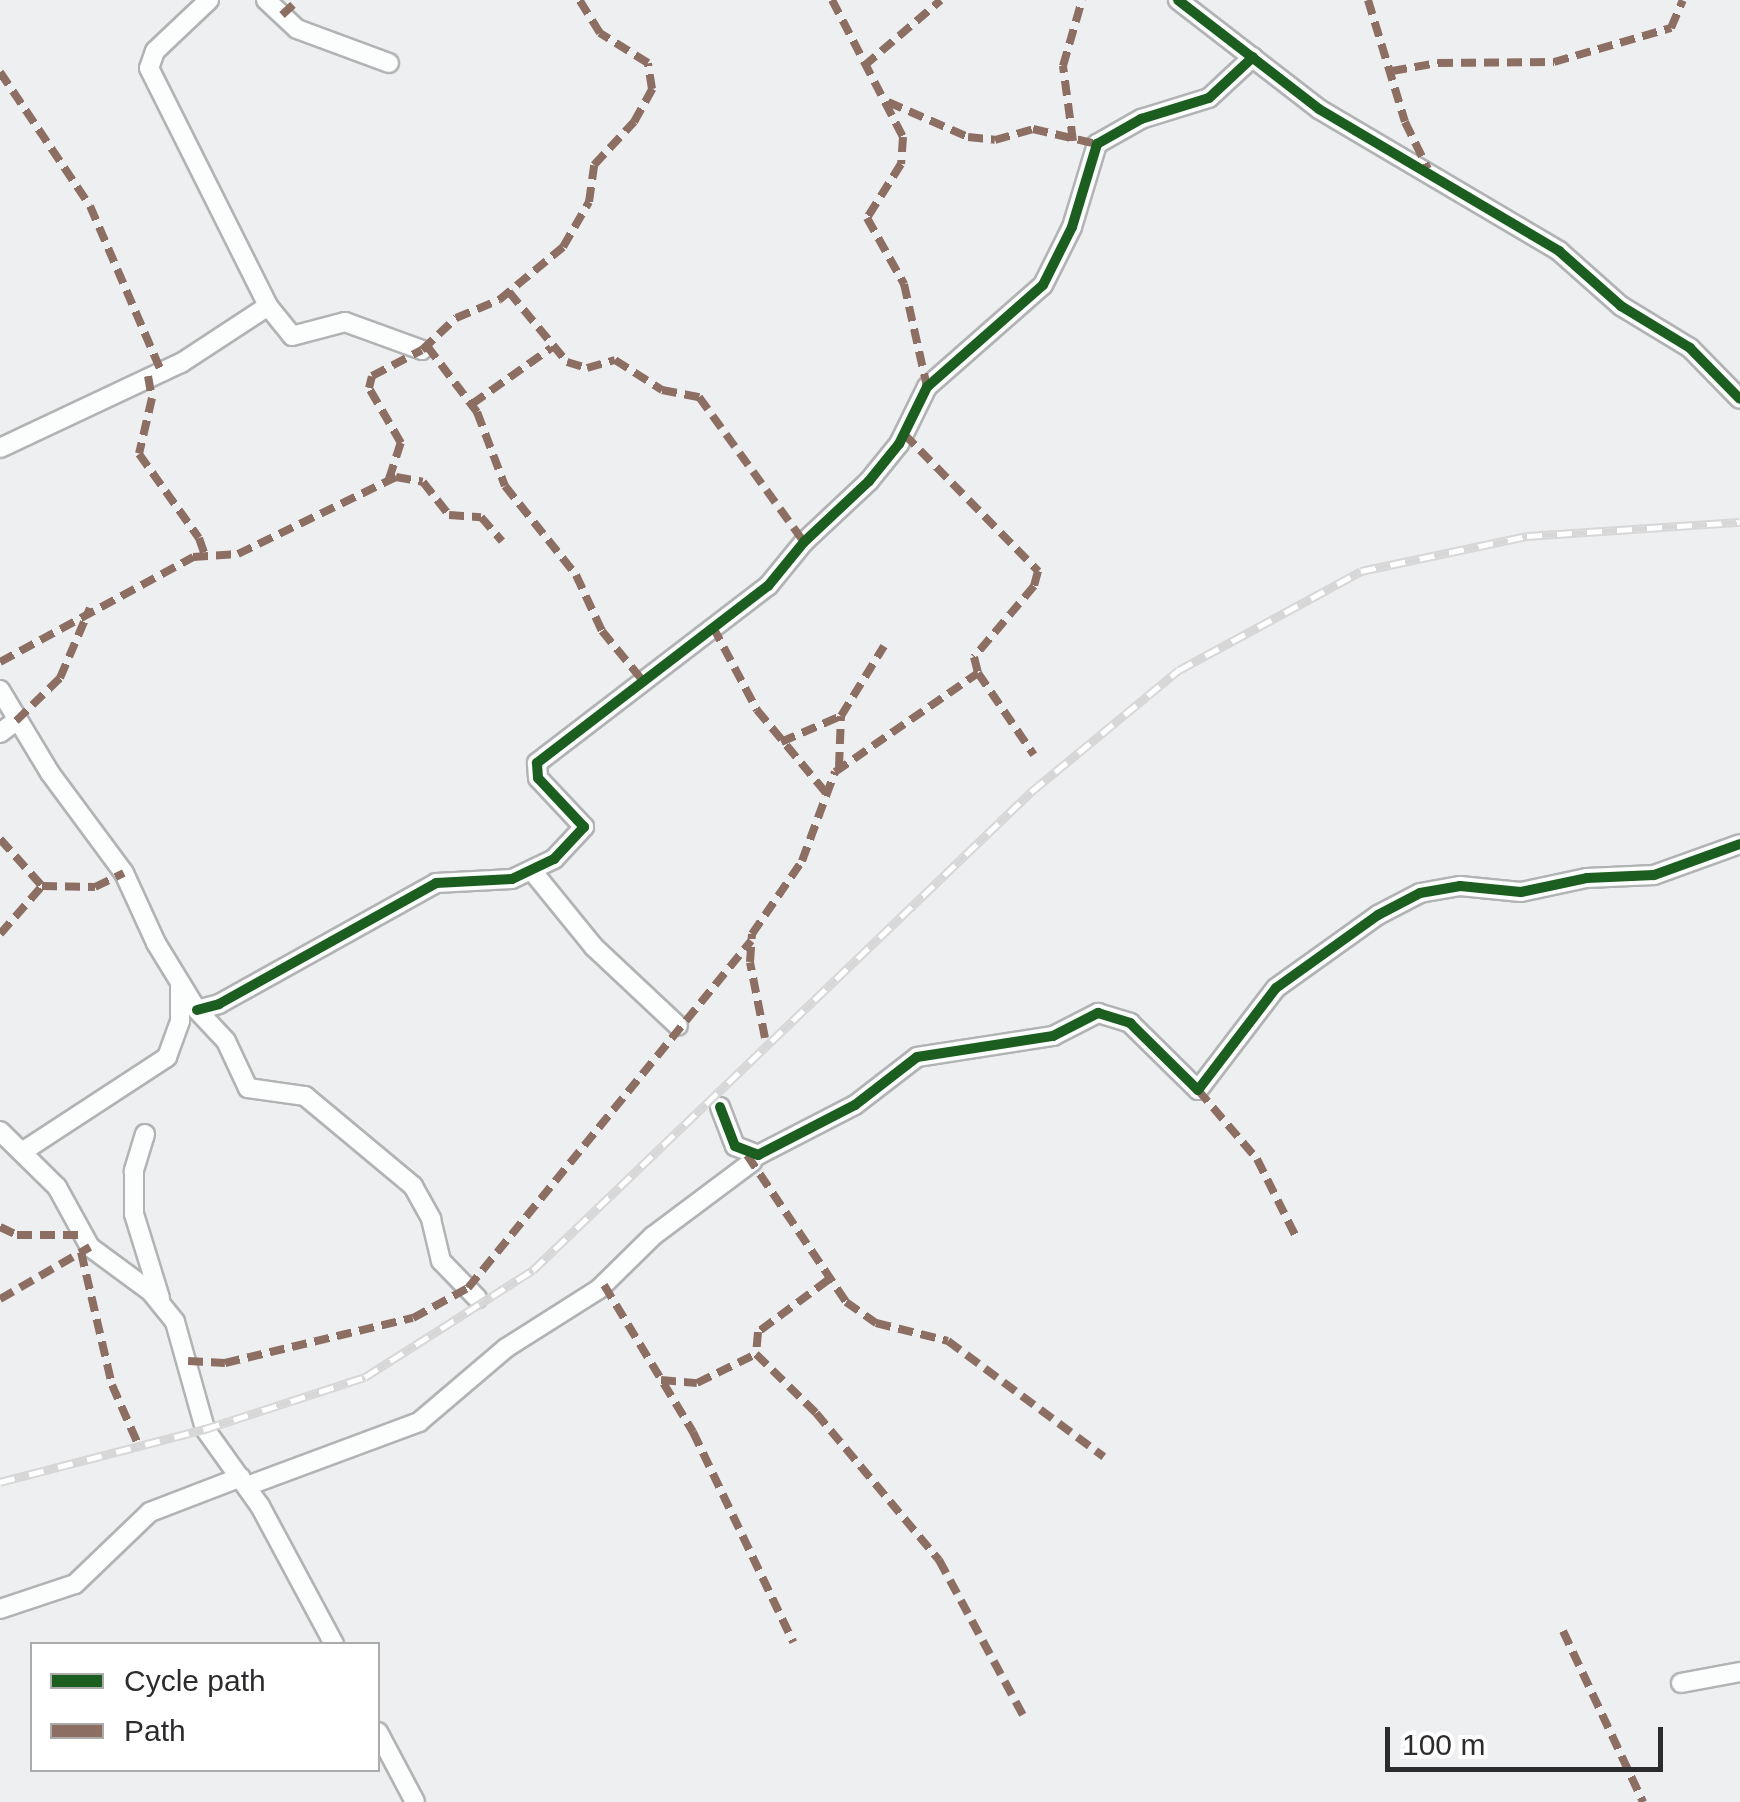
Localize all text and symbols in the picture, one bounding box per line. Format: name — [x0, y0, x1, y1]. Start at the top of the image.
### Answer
legend — [30, 1642, 380, 1772]
text: Cycle path — [124, 1664, 266, 1697]
scale bar — [1390, 1707, 1668, 1769]
text: Path — [124, 1714, 186, 1747]
text: 100 m — [1402, 1728, 1485, 1761]

